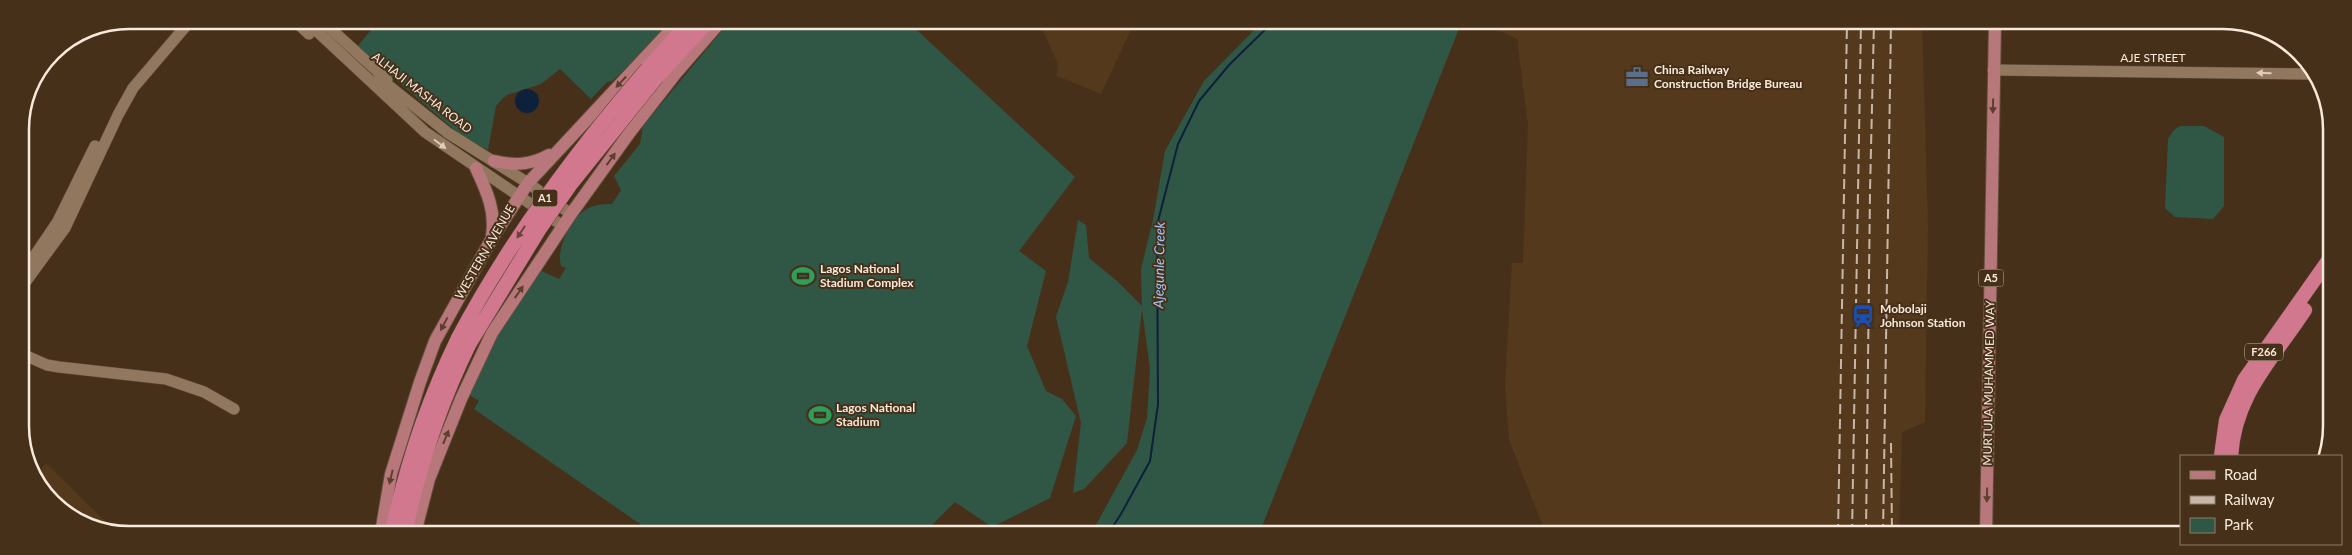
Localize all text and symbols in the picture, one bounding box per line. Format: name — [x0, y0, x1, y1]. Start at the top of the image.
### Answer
street label: ALHAJI MASHA ROAD — [369, 49, 475, 136]
street label: AJE STREET — [2120, 50, 2186, 65]
place label: China Railway Construction Bridge Bureau — [1654, 62, 1803, 91]
office icon: China Railway Construction Bridge Bureau — [1624, 64, 1650, 90]
one-way arrow — [2255, 68, 2271, 76]
one-way arrow — [615, 75, 627, 87]
one-way arrow — [1989, 98, 1997, 114]
one-way arrow — [433, 139, 447, 149]
one-way arrow — [606, 152, 616, 166]
road number: A1 — [532, 190, 558, 207]
street label: WESTERN AVENUE — [451, 202, 518, 302]
water label: Ajegunle Creek — [1149, 221, 1168, 309]
one-way arrow — [516, 225, 526, 239]
place label: Lagos National Stadium Complex — [820, 261, 914, 290]
sports icon: Lagos National Stadium Complex — [790, 263, 816, 289]
road number: A5 — [1978, 270, 2004, 286]
one-way arrow — [514, 285, 523, 299]
street label: MURTULA MUHAMMED WAY — [1980, 300, 1997, 466]
place label: Mobolaji Johnson Station — [1880, 301, 1966, 330]
station icon: Mobolaji Johnson Station — [1850, 303, 1876, 329]
one-way arrow — [440, 317, 448, 331]
road number: F266 — [2245, 344, 2283, 361]
place label: Lagos National Stadium — [836, 400, 915, 429]
sports icon: Lagos National Stadium — [807, 402, 833, 428]
one-way arrow — [442, 429, 450, 444]
legend — [2180, 455, 2342, 545]
text: Road — [2224, 465, 2257, 483]
one-way arrow — [387, 470, 395, 485]
one-way arrow — [1983, 488, 1991, 504]
text: Railway — [2224, 490, 2275, 508]
text: Park — [2224, 515, 2254, 533]

